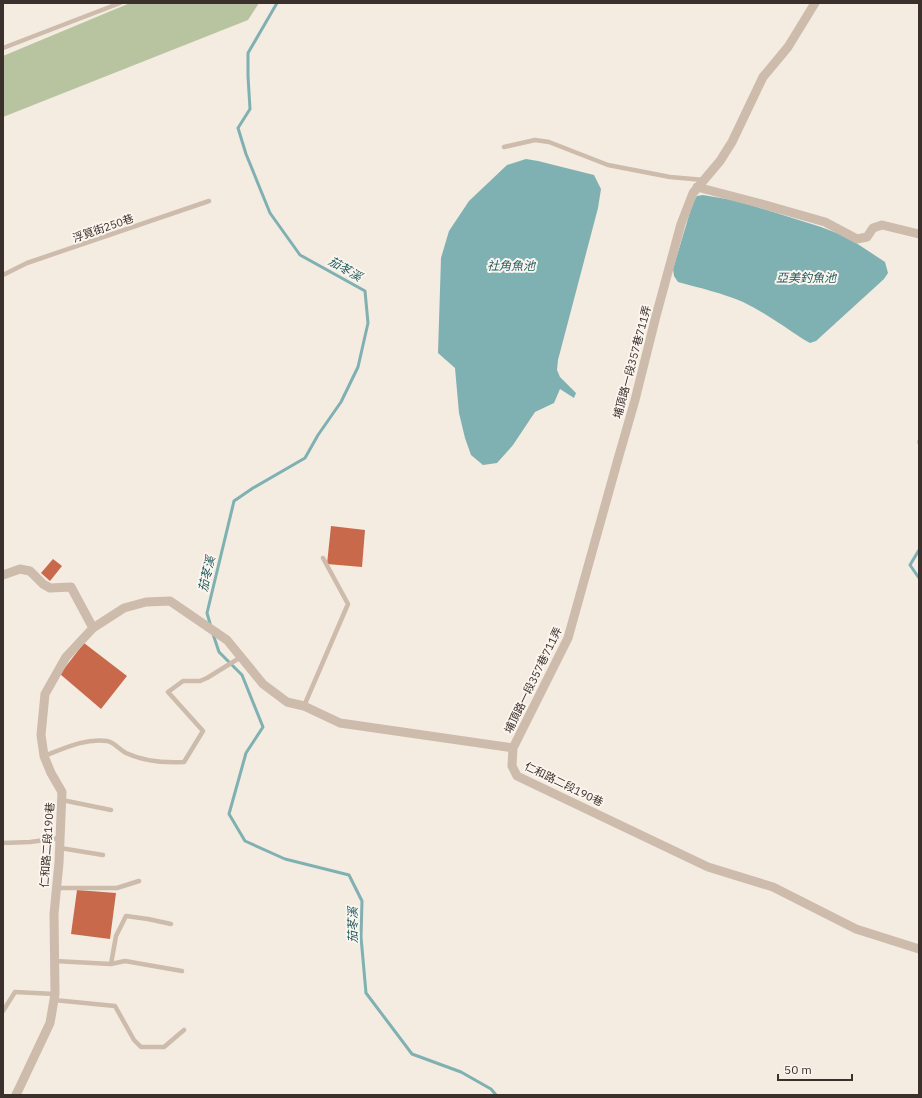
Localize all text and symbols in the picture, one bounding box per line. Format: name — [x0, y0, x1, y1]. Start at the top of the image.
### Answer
street label: 浮筧街250巷 — [71, 211, 135, 245]
water label: 茄苳溪 — [326, 253, 366, 285]
water label: 社角魚池 — [487, 258, 537, 273]
water label: 亞美釣魚池 — [776, 270, 838, 285]
street label: 埔頂路一段357巷711弄 — [610, 304, 654, 420]
water label: 茄苳溪 — [195, 553, 218, 593]
street label: 埔頂路一段357巷711弄 — [501, 625, 565, 735]
street label: 仁和路二段190巷 — [522, 759, 606, 809]
street label: 仁和路二段190巷 — [37, 802, 57, 888]
water label: 茄苳溪 — [345, 905, 360, 943]
scale bar — [778, 1056, 852, 1082]
text: 50 m — [784, 1062, 812, 1077]

